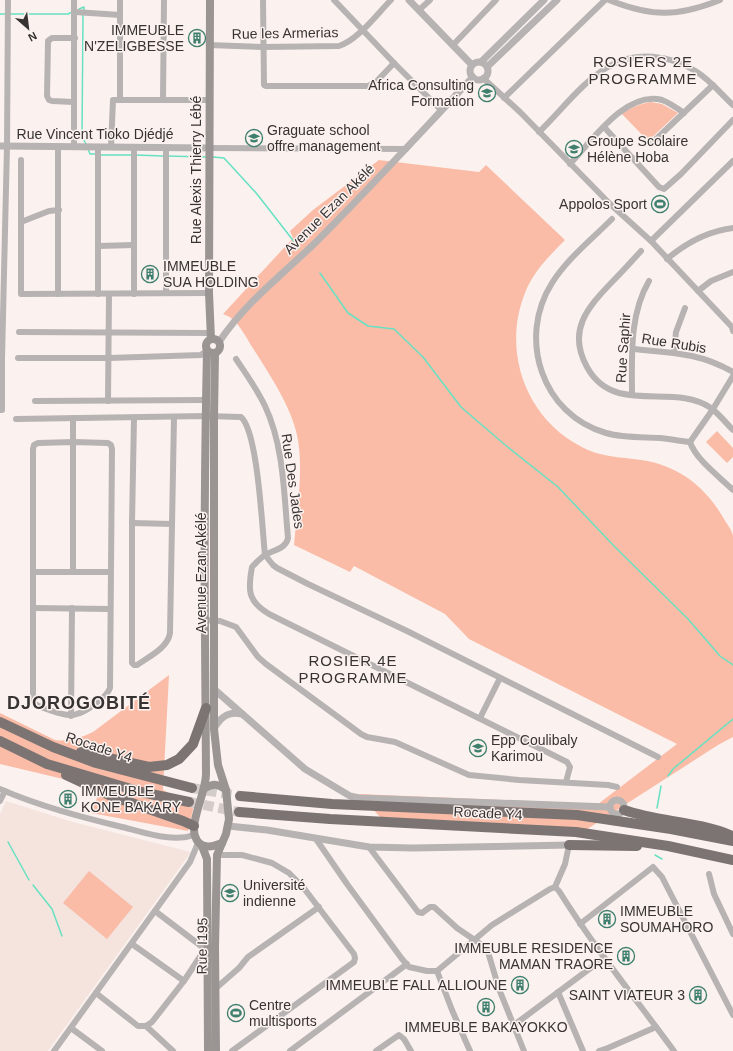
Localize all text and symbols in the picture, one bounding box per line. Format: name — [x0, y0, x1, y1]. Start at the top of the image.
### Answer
north arrow — [8, 8, 48, 48]
place label: IMMEUBLE N'ZELIGBESSE — [84, 22, 184, 54]
street label: Rue les Armerias — [232, 24, 338, 42]
building icon: IMMEUBLE N'ZELIGBESSE — [187, 28, 207, 48]
text: N — [26, 30, 39, 44]
district label: ROSIERS 2E PROGRAMME — [588, 53, 698, 87]
place label: Africa Consulting Formation — [368, 77, 474, 109]
school or university icon: Africa Consulting Formation — [477, 83, 497, 103]
street label: Rue Alexis Thierry Lébé — [188, 96, 204, 244]
place label: Graguate school offre management — [267, 122, 380, 154]
street label: Rue Vincent Tioko Djédjé — [17, 126, 174, 142]
school or university icon: Graguate school offre management — [244, 128, 264, 148]
place label: Groupe Scolaire Hélène Hoba — [587, 133, 688, 165]
school or university icon: Groupe Scolaire Hélène Hoba — [564, 139, 584, 159]
street label: Avenue Ezan Akélé — [281, 160, 378, 257]
sports icon: Appolos Sport — [650, 194, 670, 214]
place label: Appolos Sport — [559, 196, 647, 212]
place label: IMMEUBLE SUA HOLDING — [163, 258, 259, 290]
building icon: IMMEUBLE SUA HOLDING — [140, 264, 160, 284]
street label: Rue Saphir — [613, 312, 633, 383]
street label: Rue Rubis — [640, 330, 708, 356]
street label: Rue Des Jades — [278, 432, 308, 530]
street label: Avenue Ezan Akélé — [193, 512, 209, 634]
district label: ROSIER 4E PROGRAMME — [298, 652, 408, 686]
district label: DJOROGOBITÉ — [7, 692, 151, 713]
street label: Rocade Y4 — [64, 729, 134, 765]
place label: Epp Coulibaly Karimou — [491, 732, 577, 764]
school or university icon: Epp Coulibaly Karimou — [468, 738, 488, 758]
place label: IMMEUBLE KONE BAKARY — [81, 783, 182, 815]
building icon: IMMEUBLE KONE BAKARY — [58, 789, 78, 809]
street label: Rocade Y4 — [453, 803, 523, 823]
place label: Université indienne — [243, 877, 305, 909]
school or university icon: Université indienne — [220, 883, 240, 903]
place label: IMMEUBLE SOUMAHORO — [620, 903, 713, 935]
building icon: IMMEUBLE SOUMAHORO — [597, 909, 617, 929]
street label: Rue I195 — [194, 917, 210, 975]
place label: IMMEUBLE RESIDENCE MAMAN TRAORE — [454, 940, 613, 972]
building icon: IMMEUBLE RESIDENCE MAMAN TRAORE — [616, 946, 636, 966]
building icon: IMMEUBLE FALL ALLIOUNE — [510, 975, 530, 995]
place label: IMMEUBLE FALL ALLIOUNE — [325, 977, 507, 993]
building icon: SAINT VIATEUR 3 — [688, 985, 708, 1005]
place label: SAINT VIATEUR 3 — [569, 987, 685, 1003]
place label: Centre multisports — [249, 997, 317, 1029]
building icon: IMMEUBLE BAKAYOKKO — [476, 997, 496, 1017]
sports icon: Centre multisports — [226, 1003, 246, 1023]
place label: IMMEUBLE BAKAYOKKO — [404, 1019, 568, 1035]

